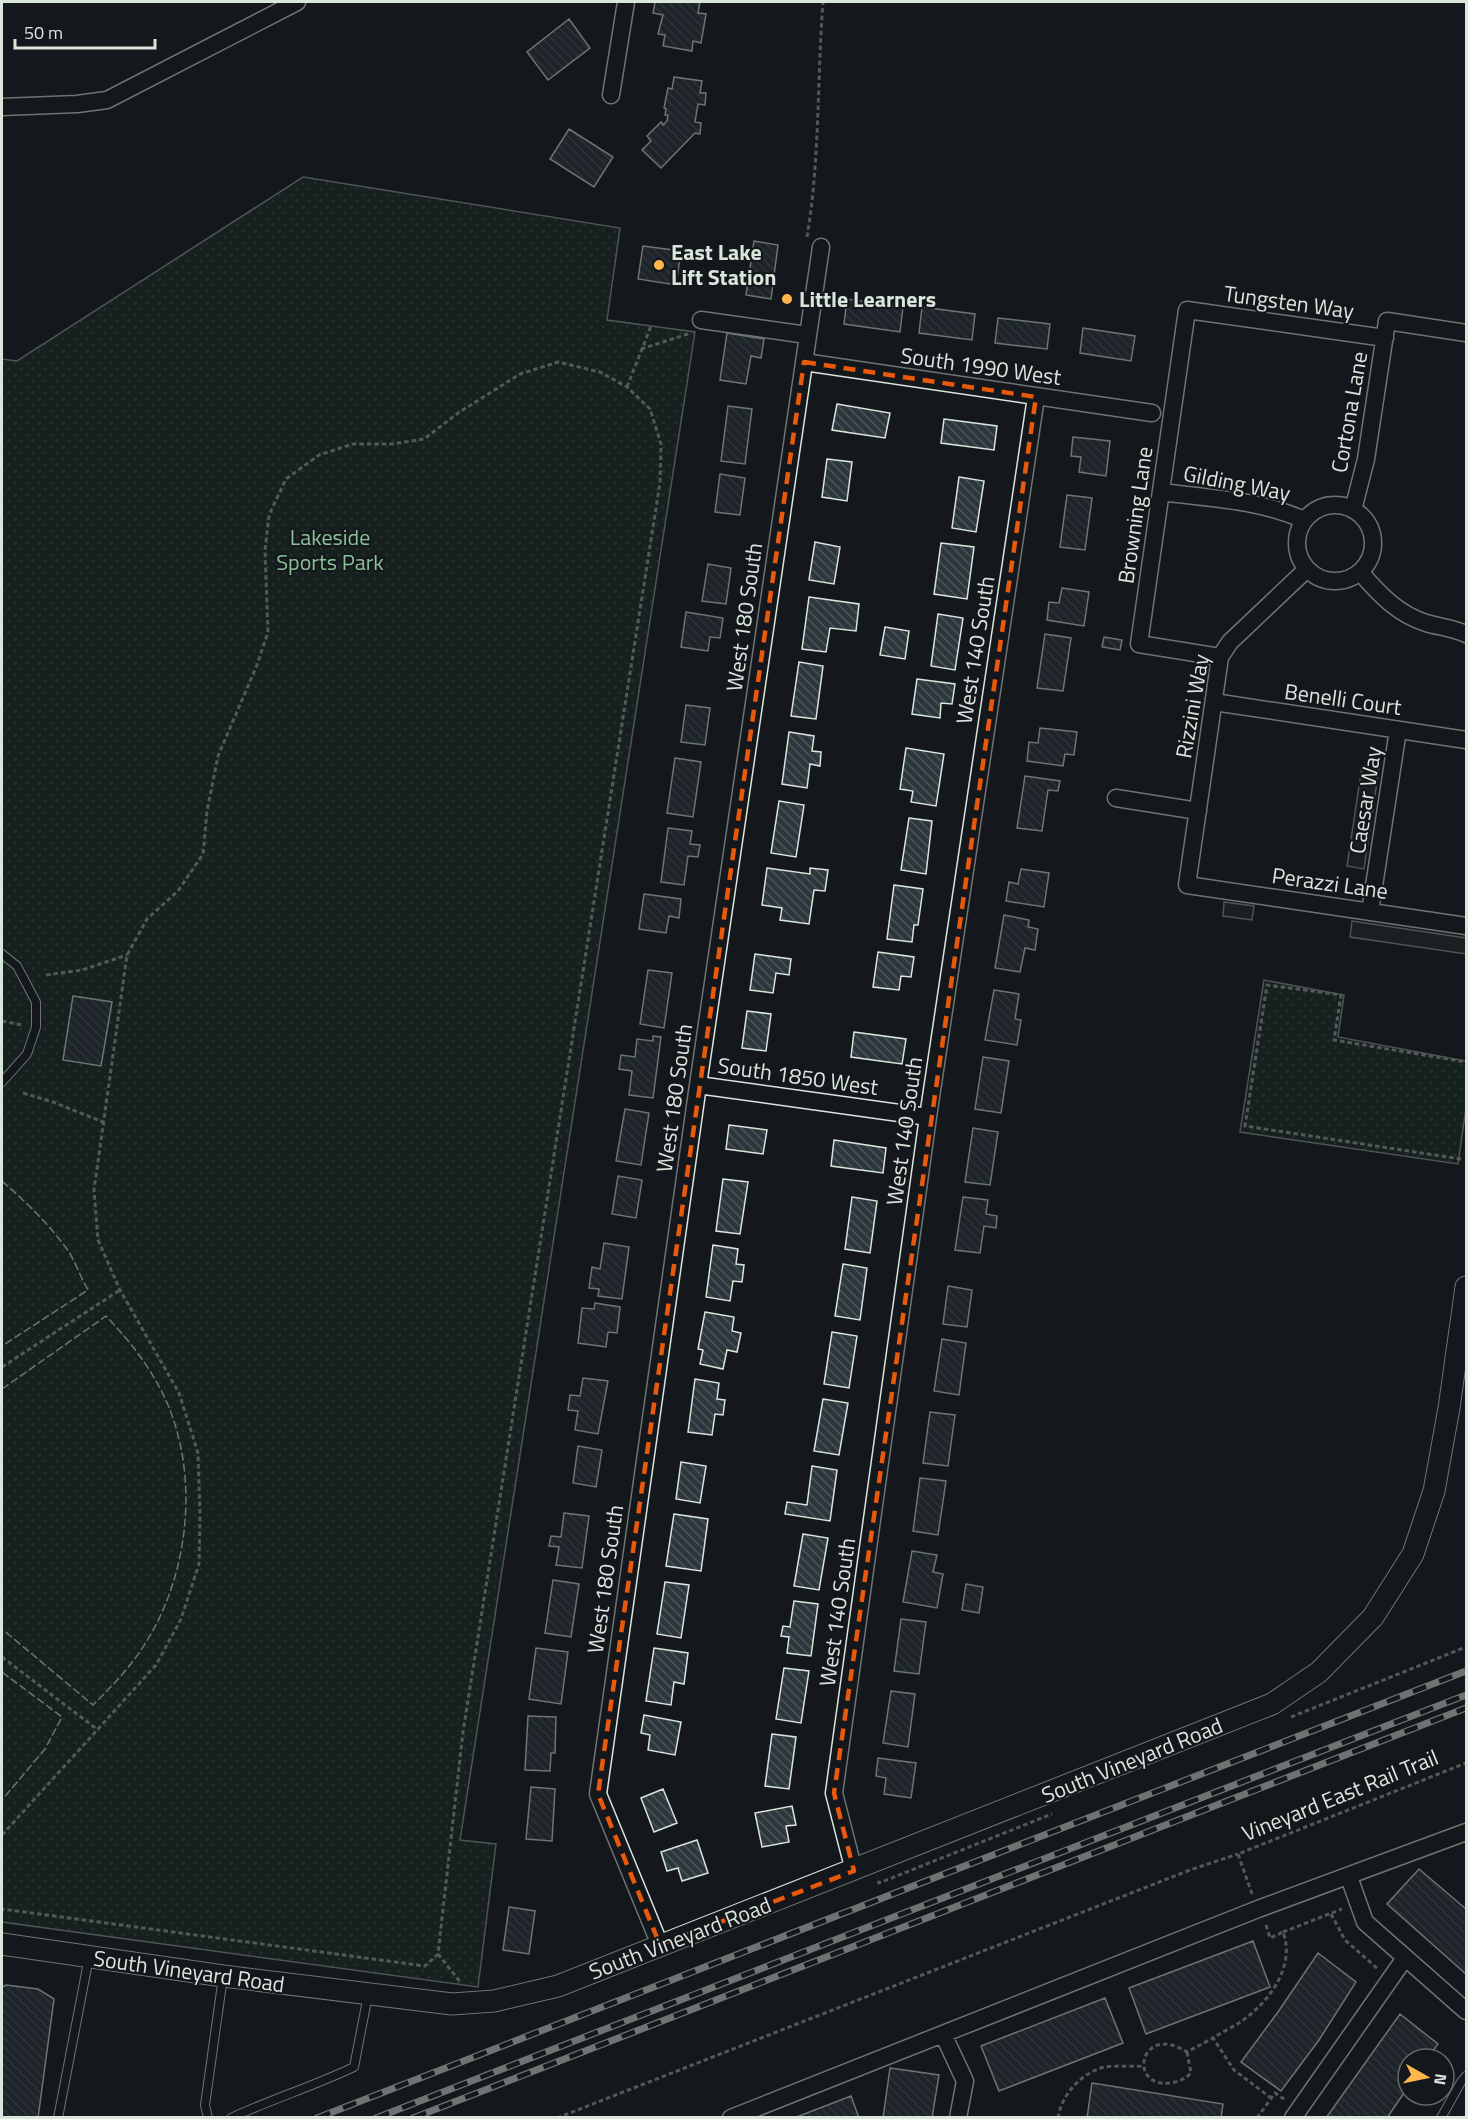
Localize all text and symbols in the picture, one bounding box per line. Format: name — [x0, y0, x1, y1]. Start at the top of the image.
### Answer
scale bar — [15, 12, 154, 50]
text: 50 m — [24, 19, 63, 46]
place label: East Lake Lift Station — [671, 235, 776, 294]
marker: East Lake Lift Station — [652, 258, 666, 272]
street label: Tungsten Way — [1222, 276, 1357, 328]
place label: Little Learners — [799, 282, 936, 316]
marker: Little Learners — [780, 292, 794, 306]
street label: South 1990 West — [898, 338, 1064, 394]
street label: Cortona Lane — [1322, 349, 1376, 475]
street label: Browning Lane — [1109, 444, 1161, 586]
street label: Gilding Way — [1180, 456, 1294, 510]
park label: Lakeside Sports Park — [276, 520, 384, 579]
street label: West 180 South — [717, 541, 771, 693]
street label: West 140 South — [947, 574, 1003, 726]
street label: Rizzini Way — [1166, 651, 1218, 761]
street label: Benelli Court — [1282, 674, 1404, 724]
street label: Caesar Way — [1340, 743, 1390, 856]
street label: Perazzi Lane — [1270, 858, 1390, 908]
street label: West 180 South — [647, 1022, 701, 1174]
street label: South 1850 West — [715, 1048, 881, 1104]
street label: West 140 South — [877, 1055, 931, 1207]
street label: West 180 South — [578, 1503, 632, 1655]
street label: West 140 South — [810, 1536, 864, 1688]
street label: South Vineyard Road — [1036, 1708, 1228, 1812]
street label: Vineyard East Rail Trail — [1237, 1740, 1443, 1850]
street label: South Vineyard Road — [584, 1888, 776, 1988]
street label: South Vineyard Road — [91, 1941, 287, 2001]
north arrow — [1396, 2047, 1456, 2107]
text: N — [1428, 2072, 1454, 2087]

